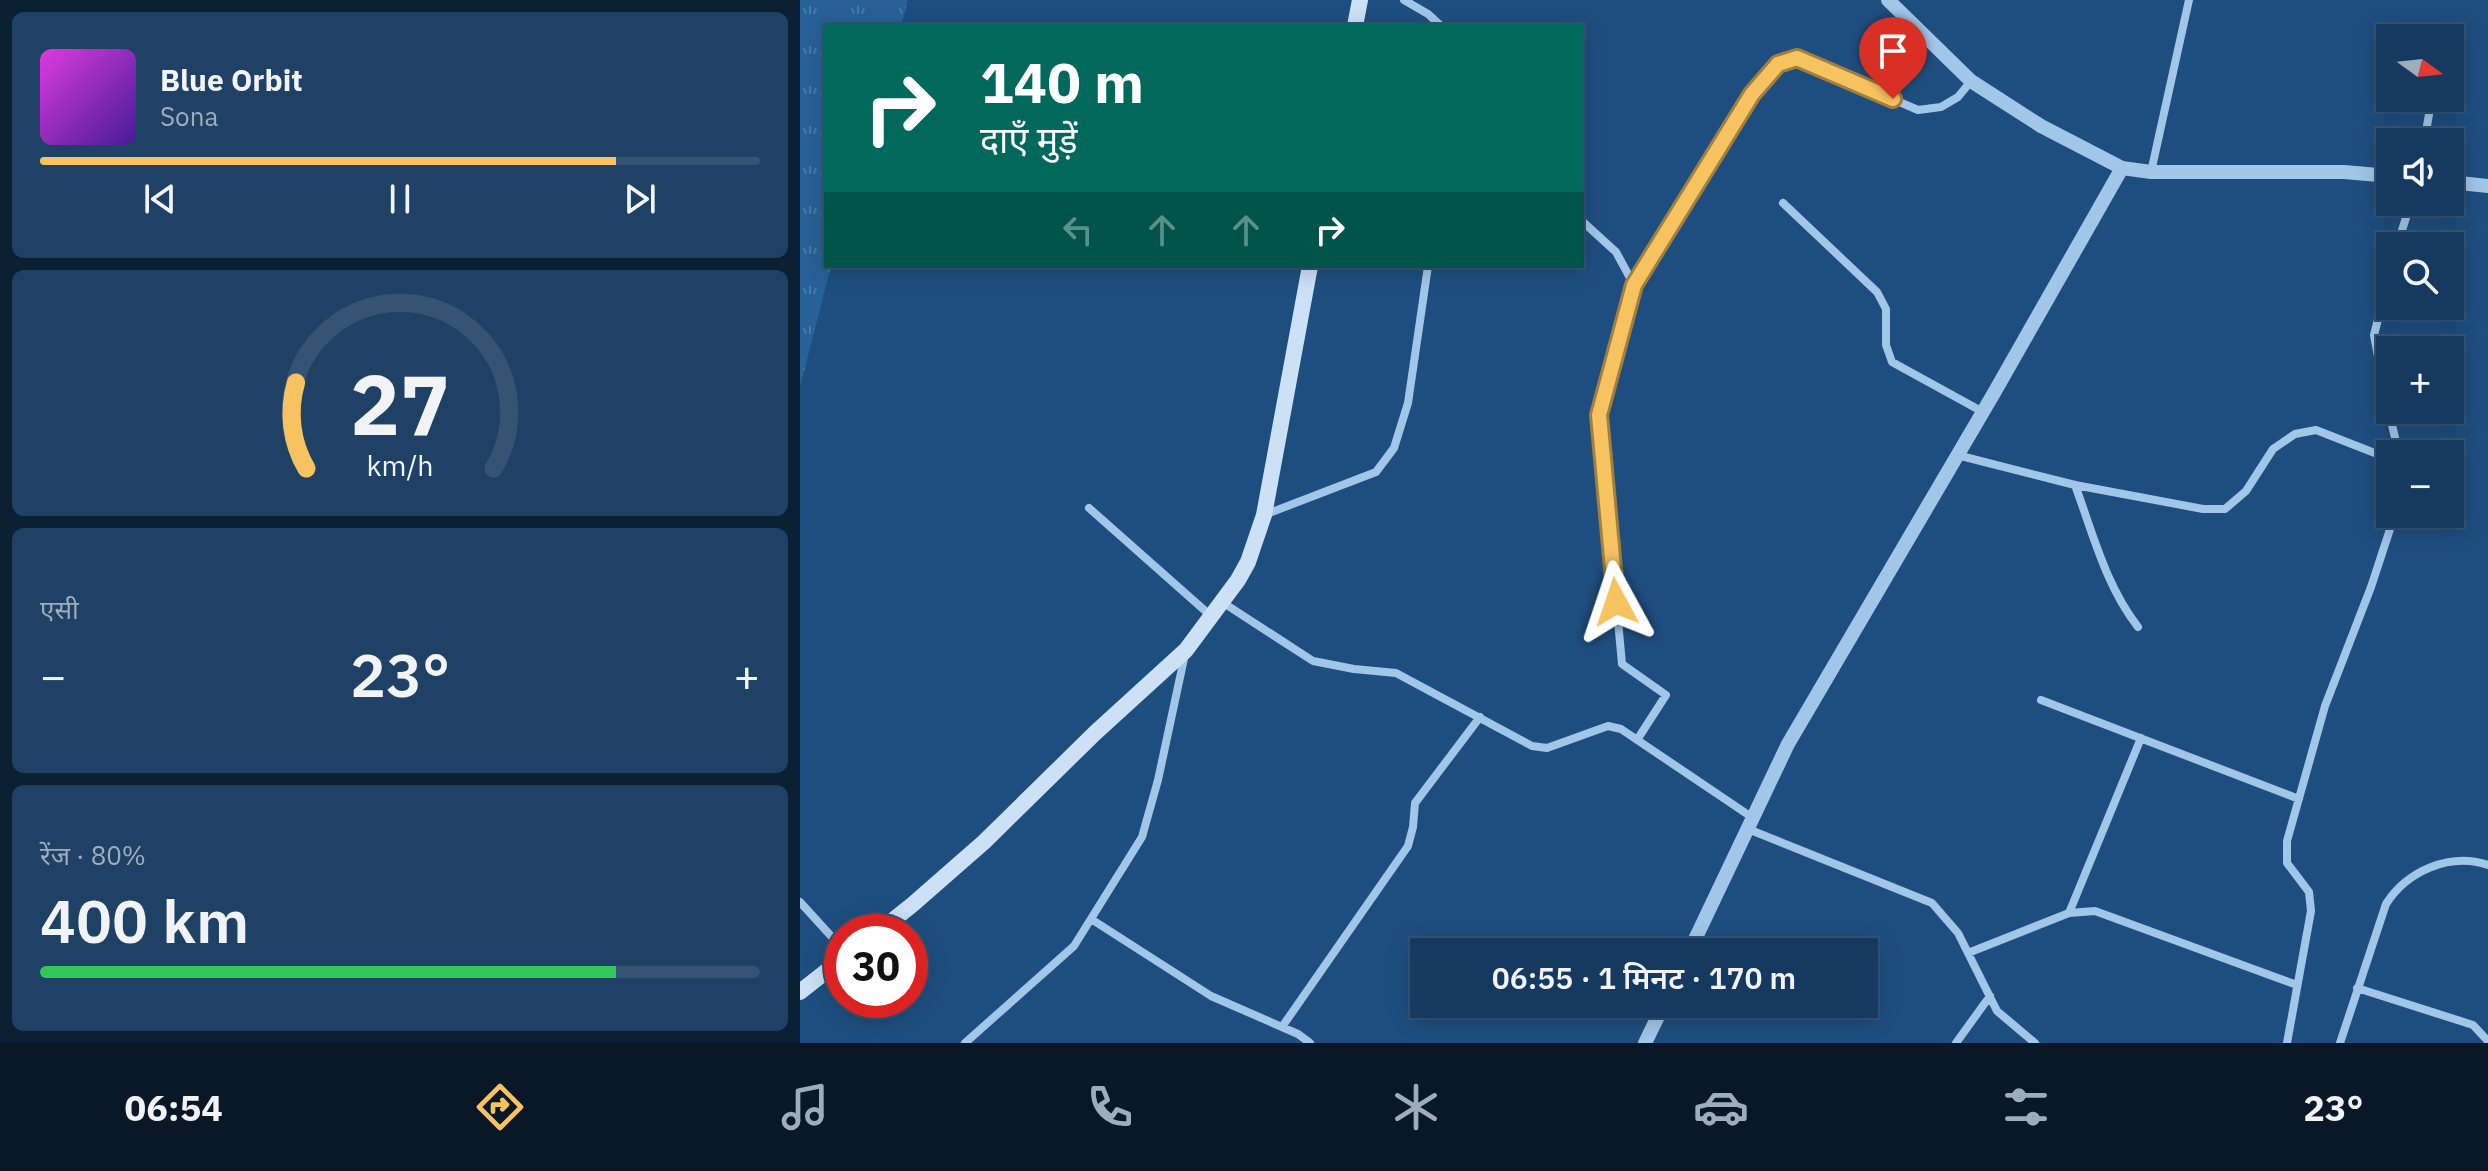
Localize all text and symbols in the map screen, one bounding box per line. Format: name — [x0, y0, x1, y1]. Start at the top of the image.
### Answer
pin — [1859, 17, 1927, 99]
north arrow — [2376, 24, 2464, 112]
map controls — [2376, 24, 2464, 528]
icon: arrive — [1871, 29, 1915, 73]
text: 140 m — [980, 46, 1144, 118]
icon: right — [848, 56, 952, 160]
text: Blue Orbit — [160, 60, 303, 99]
text: Sona — [160, 99, 218, 133]
text: दाएँ मुड़ें — [980, 116, 1078, 163]
button: sound — [2376, 128, 2464, 216]
icon: previous — [138, 177, 182, 221]
icon: pause — [378, 177, 422, 221]
icon: next — [618, 177, 662, 221]
icon: left — [1056, 208, 1100, 252]
icon: ahead — [1140, 208, 1184, 252]
icon: ahead — [1224, 208, 1268, 252]
icon: right — [1308, 208, 1352, 252]
button: search — [2376, 232, 2464, 320]
button: + — [2376, 336, 2464, 424]
text: 27 — [350, 349, 450, 457]
button: − — [2376, 440, 2464, 528]
text: km/h — [366, 447, 434, 484]
position arrow — [1574, 560, 1658, 644]
text: एसी — [40, 592, 79, 626]
text: 23° — [350, 635, 450, 714]
text: − — [40, 647, 66, 704]
text: + — [734, 647, 760, 704]
text: रेंज · 80% — [40, 838, 146, 872]
text: 400 km — [40, 881, 249, 960]
speed limit sign: 30 — [824, 914, 928, 1018]
text: 06:55 · 1 मिनट · 170 m — [1492, 958, 1796, 997]
icon: directions — [472, 1079, 528, 1135]
icon: music — [777, 1079, 833, 1135]
icon: phone — [1082, 1079, 1138, 1135]
icon: climate — [1388, 1079, 1444, 1135]
icon: car — [1693, 1079, 1749, 1135]
icon: filters — [1998, 1079, 2054, 1135]
text: 06:54 — [125, 1084, 223, 1131]
text: 23° — [2303, 1084, 2363, 1131]

